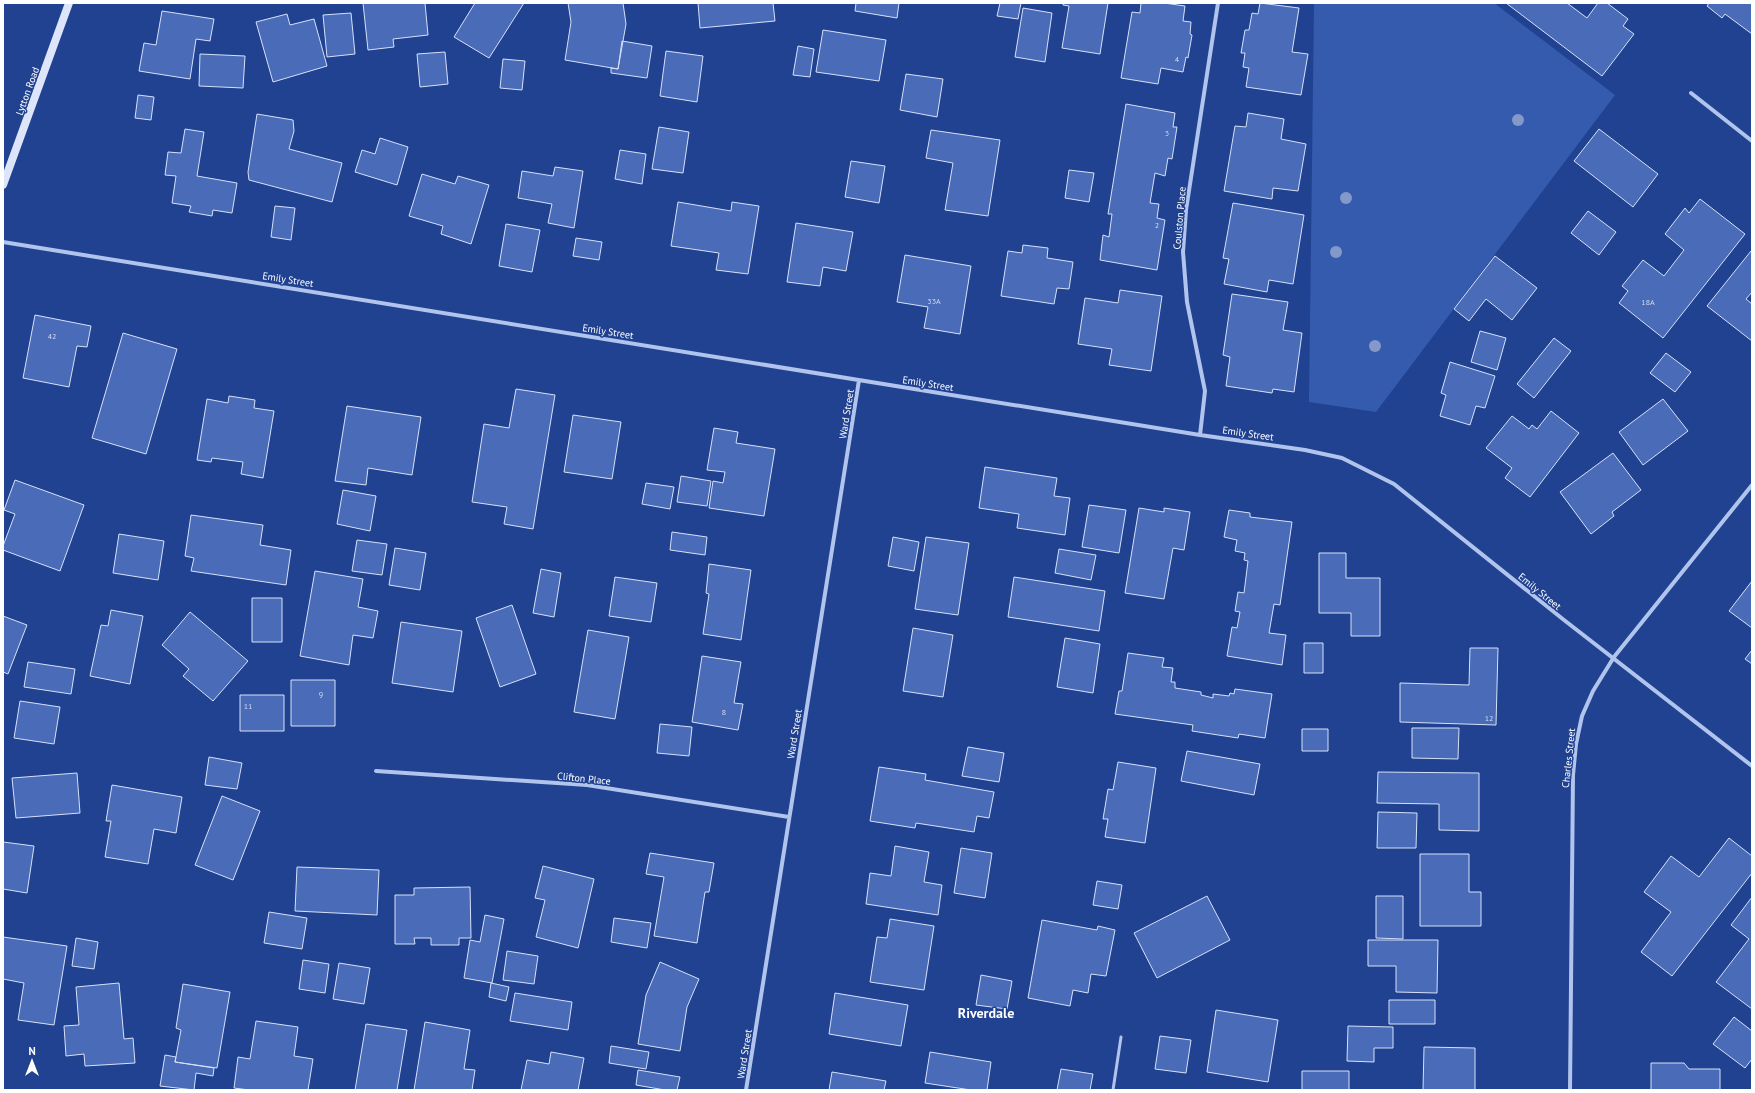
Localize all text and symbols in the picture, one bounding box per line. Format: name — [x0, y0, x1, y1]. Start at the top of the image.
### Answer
house number: 4 — [1175, 54, 1180, 64]
street label: Lytton Road — [13, 65, 42, 117]
house number: 3 — [1165, 128, 1169, 138]
street label: Coulston Place — [1170, 186, 1189, 250]
house number: 2 — [1155, 220, 1159, 230]
street label: Emily Street — [261, 269, 315, 290]
house number: 33A — [927, 296, 941, 306]
house number: 18A — [1641, 297, 1655, 307]
street label: Emily Street — [581, 321, 635, 342]
house number: 42 — [48, 331, 56, 341]
street label: Emily Street — [901, 373, 955, 394]
street label: Ward Street — [836, 388, 857, 440]
street label: Emily Street — [1221, 423, 1275, 444]
street label: Emily Street — [1516, 570, 1564, 613]
house number: 9 — [319, 689, 323, 699]
house number: 11 — [244, 701, 252, 711]
house number: 8 — [722, 707, 726, 717]
street label: Ward Street — [784, 708, 805, 760]
house number: 12 — [1485, 713, 1493, 723]
street label: Charles Street — [1559, 727, 1578, 789]
street label: Clifton Place — [556, 769, 611, 788]
district label: Riverdale — [958, 1004, 1014, 1022]
street label: Ward Street — [734, 1028, 755, 1080]
north arrow — [12, 1041, 52, 1081]
text: N — [28, 1044, 36, 1058]

